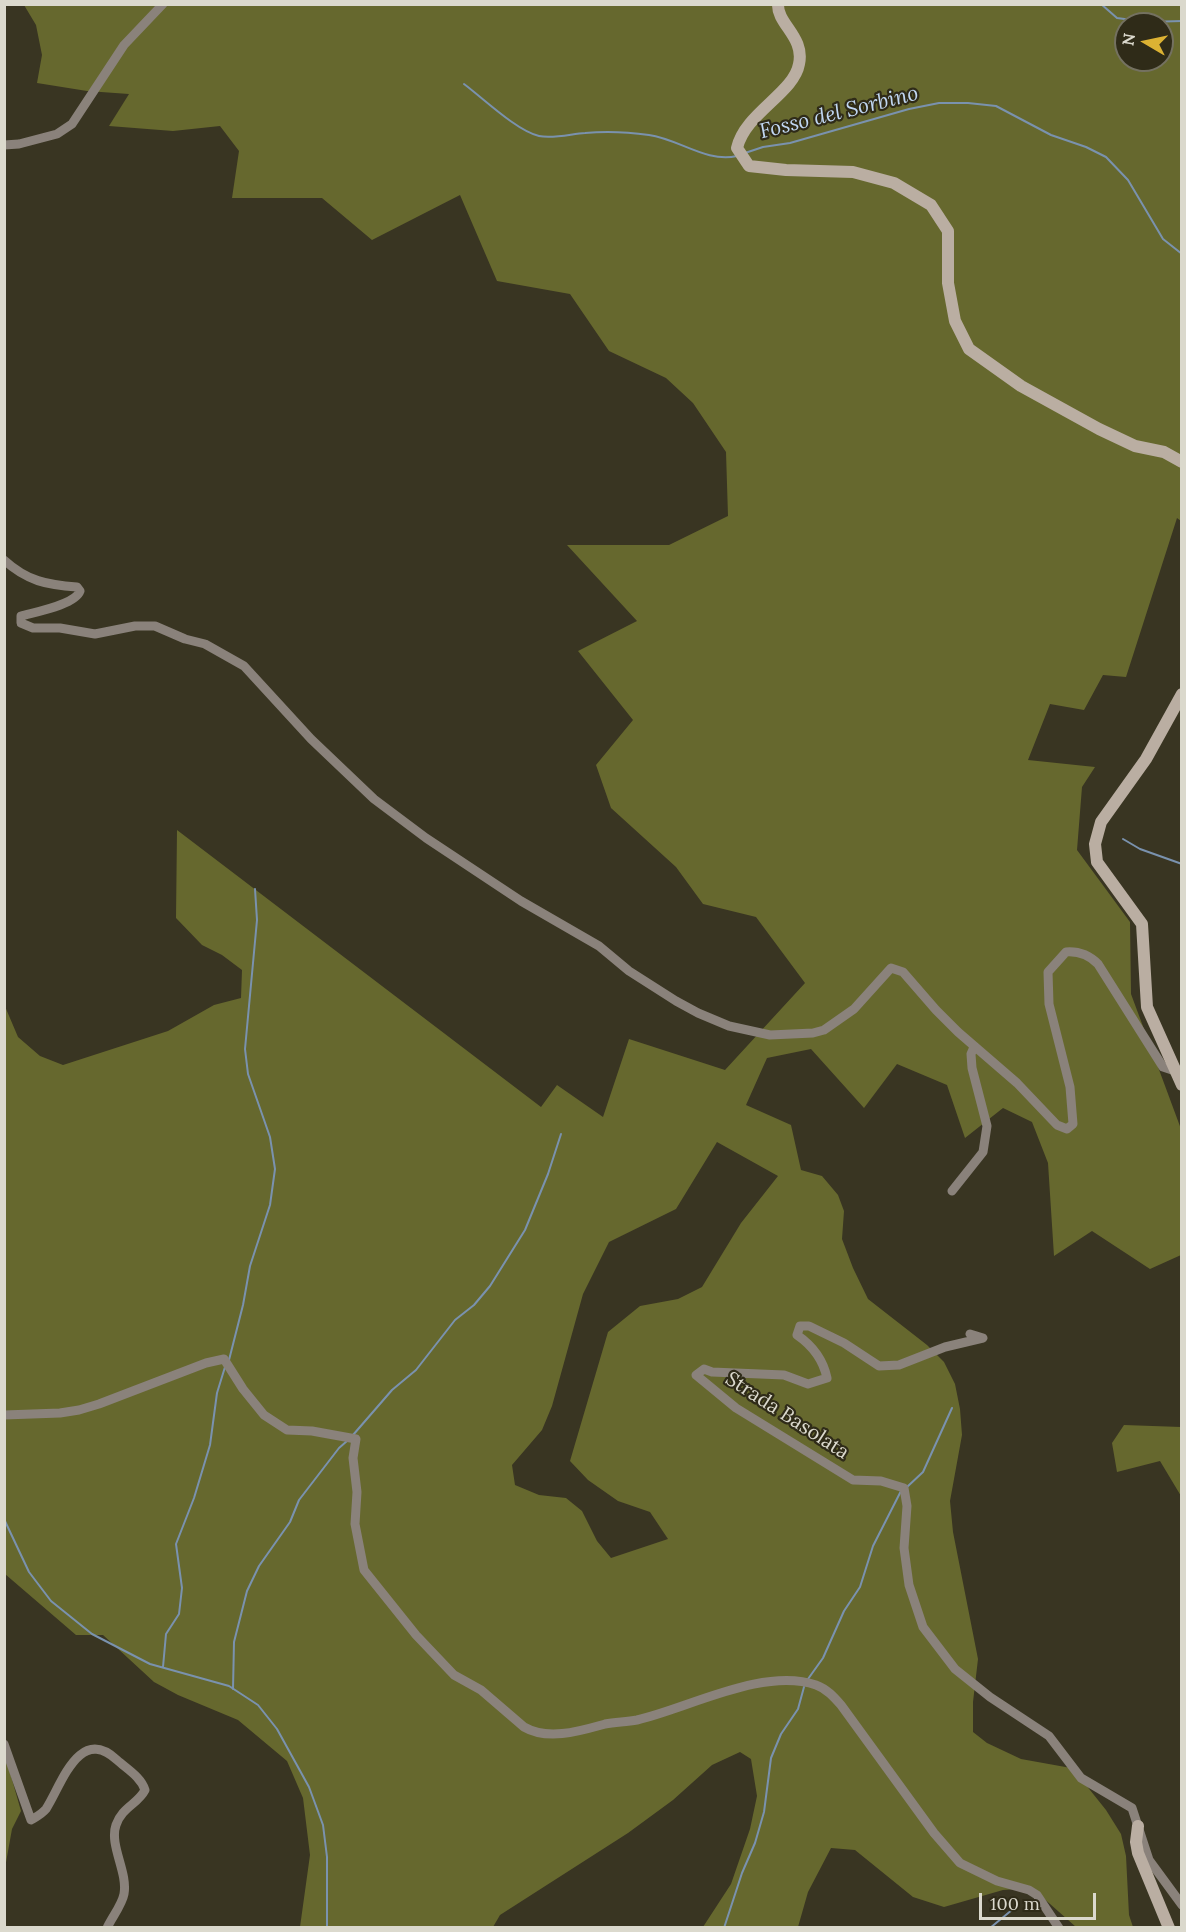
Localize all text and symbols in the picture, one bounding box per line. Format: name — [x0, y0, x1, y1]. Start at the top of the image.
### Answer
north arrow — [1114, 12, 1174, 72]
text: N — [1117, 32, 1139, 47]
water label: Fosso del Sorbino — [757, 81, 921, 145]
street label: Strada Basolata — [721, 1367, 853, 1465]
scale bar — [982, 1881, 1099, 1919]
text: 100 m — [990, 1892, 1040, 1915]

